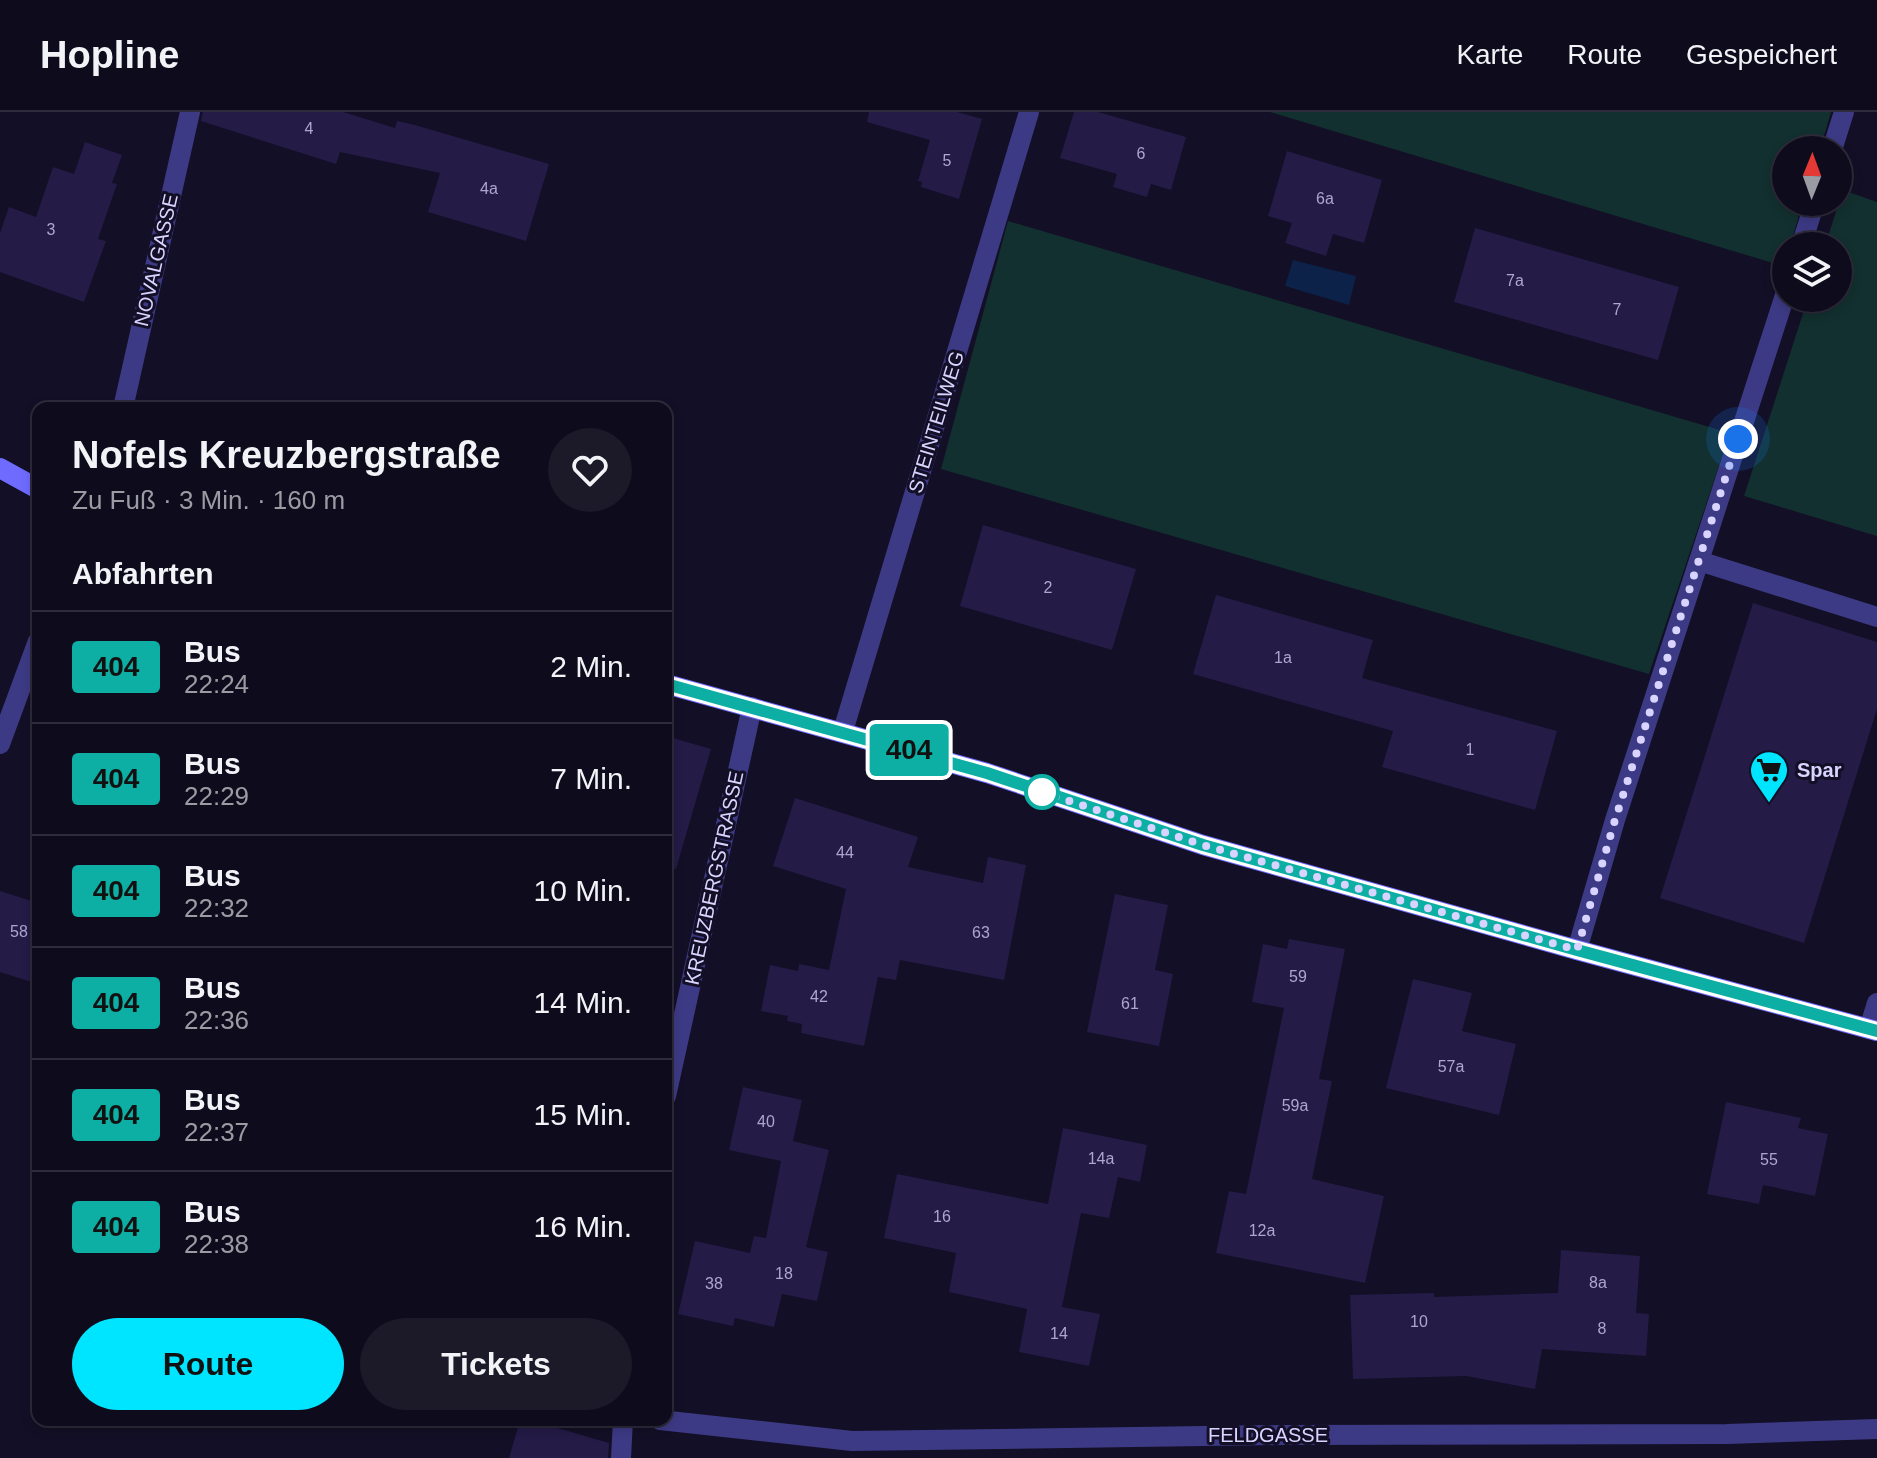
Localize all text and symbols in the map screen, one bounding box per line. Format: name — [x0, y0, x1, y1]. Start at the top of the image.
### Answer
text: Hopline — [40, 34, 179, 76]
text: Karte — [1456, 39, 1523, 70]
text: Route — [1567, 39, 1642, 70]
text: Gespeichert — [1686, 39, 1837, 70]
house number: 4 — [305, 120, 314, 137]
north arrow — [1772, 136, 1852, 216]
map controls — [1772, 136, 1852, 312]
house number: 6 — [1137, 145, 1146, 162]
house number: 5 — [943, 152, 952, 169]
house number: 4a — [480, 180, 498, 197]
house number: 6a — [1316, 190, 1334, 207]
street label: NOVALGASSE — [130, 192, 182, 328]
house number: 3 — [47, 221, 56, 238]
button: layers — [1772, 232, 1852, 312]
house number: 7a — [1506, 272, 1524, 289]
house number: 7 — [1613, 301, 1622, 318]
street label: STEINTEILWEG — [904, 348, 968, 496]
your location — [1718, 419, 1758, 459]
button: heart — [548, 428, 632, 512]
text: Nofels Kreuzbergstraße — [72, 434, 501, 476]
text: Zu Fuß · 3 Min. · 160 m — [72, 485, 345, 515]
text: Abfahrten — [72, 557, 214, 590]
house number: 2 — [1044, 579, 1053, 596]
text: Bus — [184, 635, 241, 668]
house number: 1a — [1274, 649, 1292, 666]
text: 2 Min. — [550, 650, 632, 683]
text: 404 — [93, 651, 139, 682]
text: 22:24 — [184, 669, 249, 699]
line badge: 404 — [863, 724, 955, 776]
text: 404 — [886, 734, 932, 765]
house number: 1 — [1466, 741, 1475, 758]
text: Bus — [184, 747, 241, 780]
supermarket icon: Spar — [1748, 749, 1790, 804]
place label: Spar — [1797, 759, 1842, 781]
text: 7 Min. — [550, 762, 632, 795]
text: 404 — [93, 763, 139, 794]
street label: KREUZBERGSTRASSE — [681, 769, 747, 987]
unlabelled marker — [1025, 775, 1059, 809]
text: 22:29 — [184, 781, 249, 811]
house number: 44 — [836, 844, 854, 861]
text: Bus — [184, 859, 241, 892]
text: 10 Min. — [534, 874, 632, 907]
text: 404 — [93, 875, 139, 906]
text: 22:32 — [184, 893, 249, 923]
house number: 58 — [10, 923, 28, 940]
house number: 63 — [972, 924, 990, 941]
house number: 59 — [1289, 968, 1307, 985]
text: Bus — [184, 971, 241, 1004]
text: 14 Min. — [534, 986, 632, 1019]
text: 404 — [93, 987, 139, 1018]
house number: 42 — [810, 988, 828, 1005]
house number: 61 — [1121, 995, 1139, 1012]
text: 22:36 — [184, 1005, 249, 1035]
house number: 57a — [1438, 1058, 1464, 1075]
text: Bus — [184, 1083, 241, 1116]
house number: 59a — [1282, 1097, 1308, 1114]
text: 15 Min. — [534, 1098, 632, 1131]
text: 404 — [93, 1099, 139, 1130]
house number: 40 — [757, 1113, 775, 1130]
text: 22:37 — [184, 1117, 249, 1147]
house number: 14a — [1088, 1150, 1114, 1167]
house number: 55 — [1760, 1151, 1778, 1168]
text: Bus — [184, 1195, 241, 1228]
house number: 16 — [933, 1208, 951, 1225]
text: 16 Min. — [534, 1210, 632, 1243]
text: 404 — [93, 1211, 139, 1242]
house number: 12a — [1249, 1222, 1275, 1239]
text: 22:38 — [184, 1229, 249, 1259]
house number: 18 — [775, 1265, 793, 1282]
house number: 8a — [1589, 1274, 1607, 1291]
house number: 38 — [705, 1275, 723, 1292]
house number: 10 — [1410, 1313, 1428, 1330]
button: Route — [72, 1318, 344, 1410]
button: Tickets — [360, 1318, 632, 1410]
house number: 8 — [1598, 1320, 1607, 1337]
house number: 14 — [1050, 1325, 1068, 1342]
street label: FELDGASSE — [1208, 1424, 1328, 1446]

